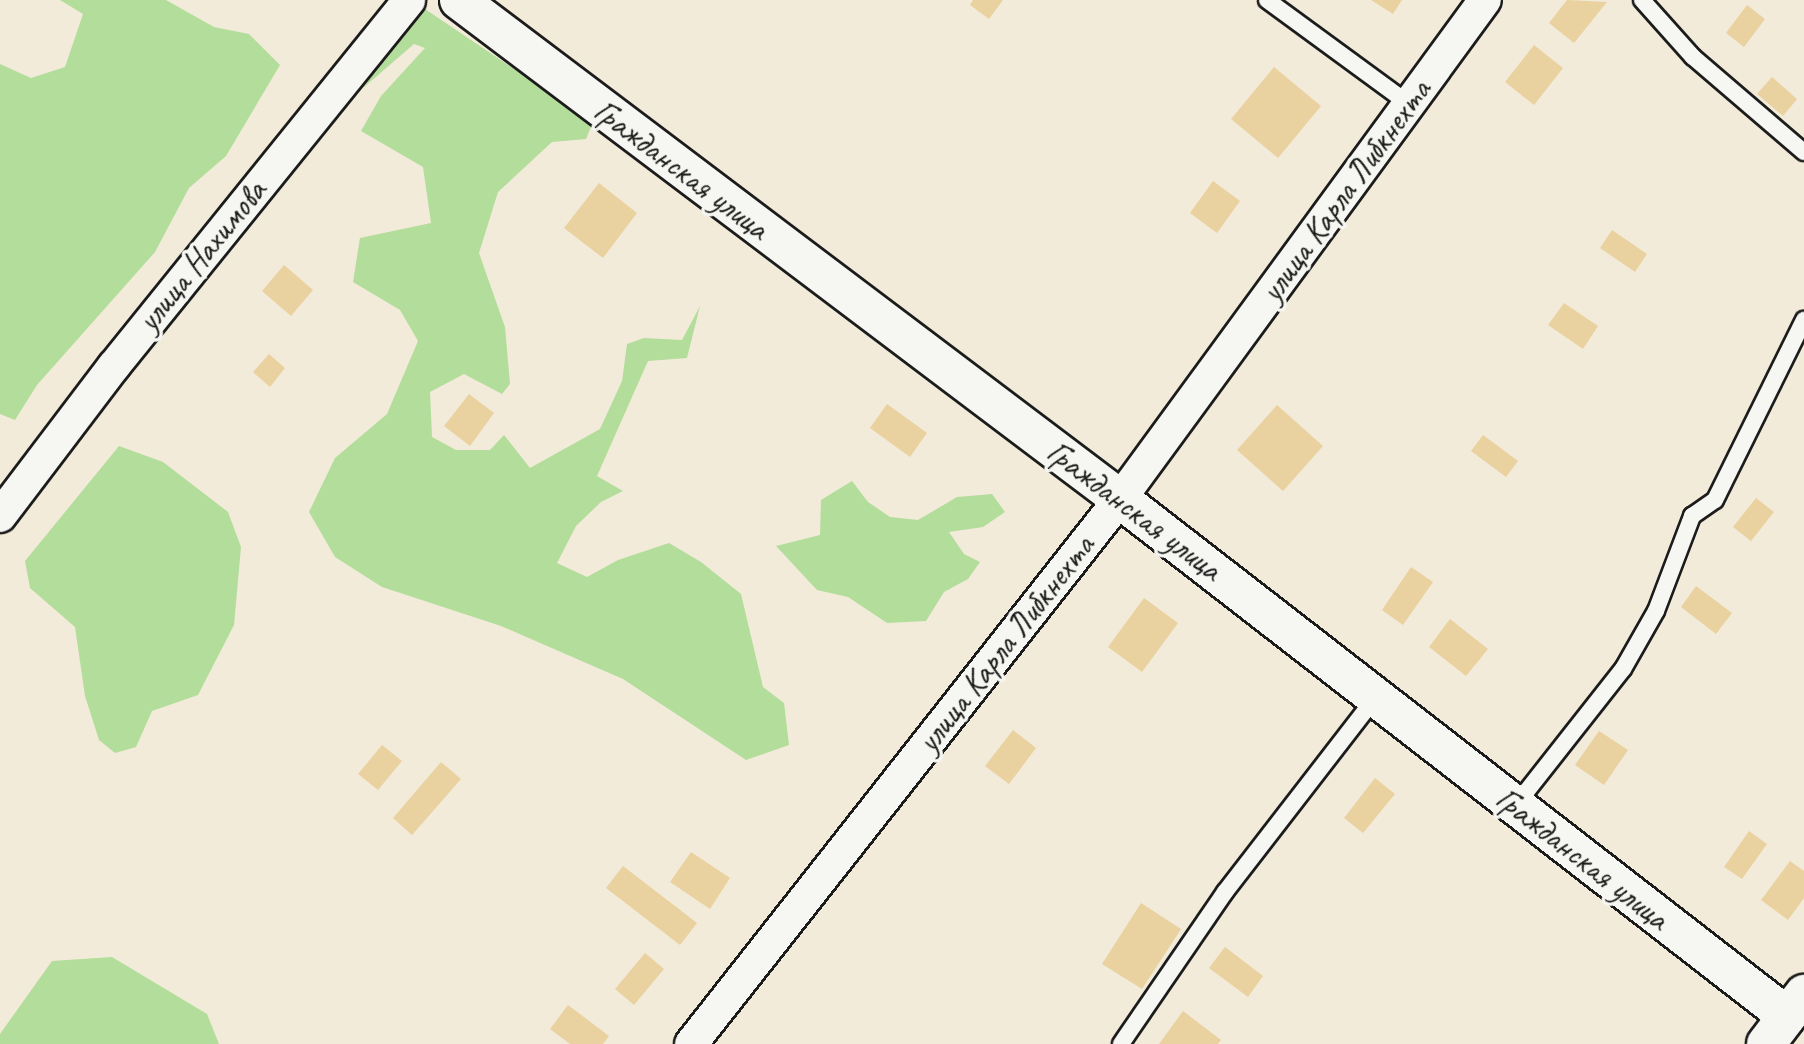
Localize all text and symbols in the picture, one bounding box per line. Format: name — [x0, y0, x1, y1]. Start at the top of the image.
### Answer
street label: улица Карла Либкнехта — [1251, 71, 1441, 311]
street label: Гражданская улица — [585, 91, 777, 249]
street label: улица Нахимова — [128, 171, 276, 341]
street label: Гражданская улица — [1038, 432, 1230, 590]
street label: улица Карла Либкнехта — [908, 526, 1104, 762]
street label: Гражданская улица — [1487, 779, 1677, 939]

